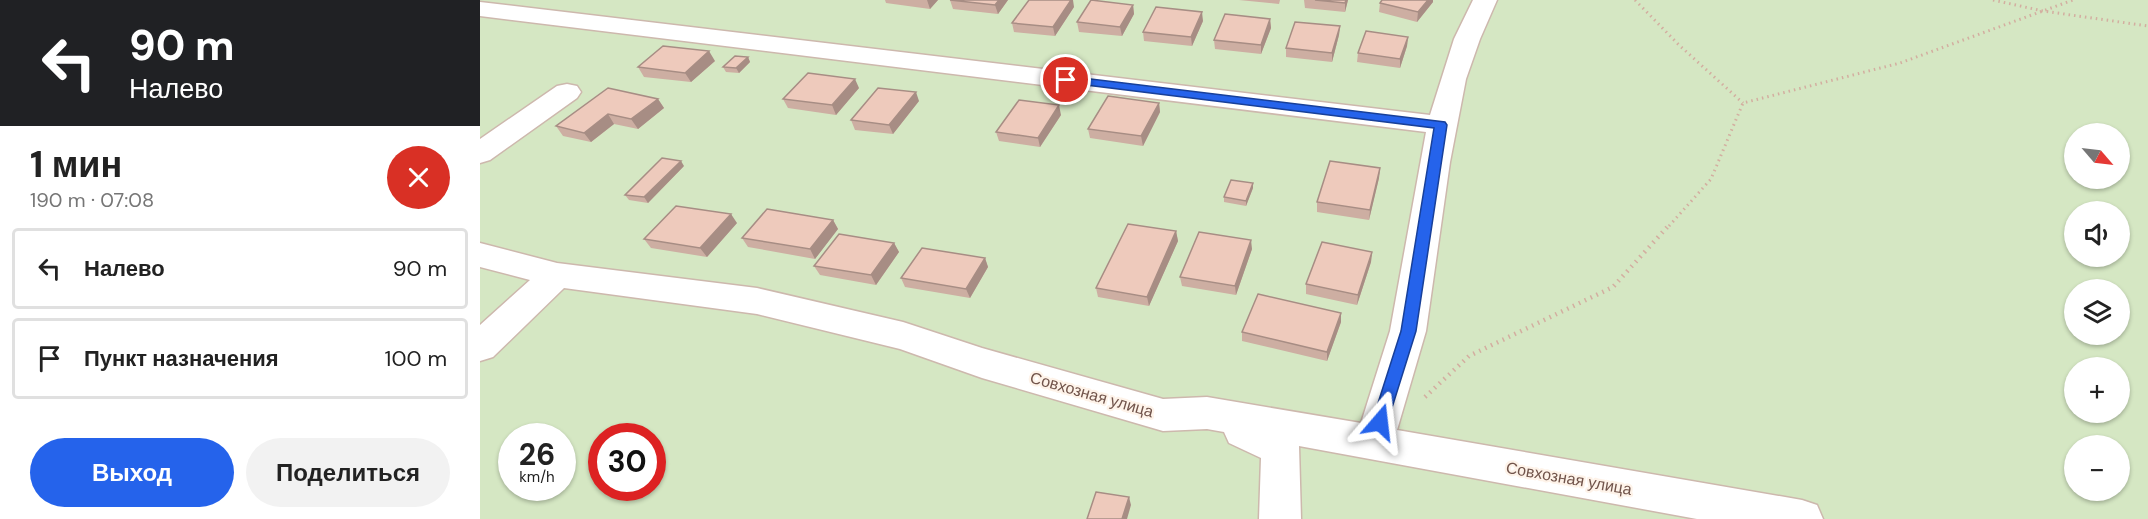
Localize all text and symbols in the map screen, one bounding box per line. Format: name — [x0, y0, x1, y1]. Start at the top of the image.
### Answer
text: 90 m — [129, 18, 235, 73]
icon: left — [30, 24, 108, 102]
pin — [1040, 54, 1091, 105]
icon: arrive — [1049, 63, 1082, 96]
text: Налево — [129, 71, 223, 106]
north arrow — [2064, 123, 2130, 189]
map controls — [2064, 123, 2130, 501]
text: 1 мин — [30, 141, 122, 188]
button: close — [387, 146, 450, 209]
text: 190 m · 07:08 — [30, 187, 154, 213]
button: sound — [2064, 201, 2130, 267]
icon: left — [33, 252, 66, 285]
text: Налево — [84, 254, 165, 283]
text: 90 m — [393, 254, 447, 283]
button: layers — [2064, 279, 2130, 345]
icon: arrive — [33, 342, 66, 375]
text: Пункт назначения — [84, 344, 279, 373]
text: 100 m — [385, 344, 447, 373]
button: + — [2064, 357, 2130, 423]
street label: Совхозная улица — [1028, 367, 1156, 422]
position arrow — [1348, 390, 1412, 454]
speed limit sign: 30 — [588, 423, 666, 501]
text: 26 — [519, 435, 555, 474]
button: − — [2064, 435, 2130, 501]
button: Выход — [30, 438, 234, 507]
button: Поделиться — [246, 438, 450, 507]
street label: Совхозная улица — [1504, 457, 1634, 500]
text: km/h — [519, 467, 555, 487]

